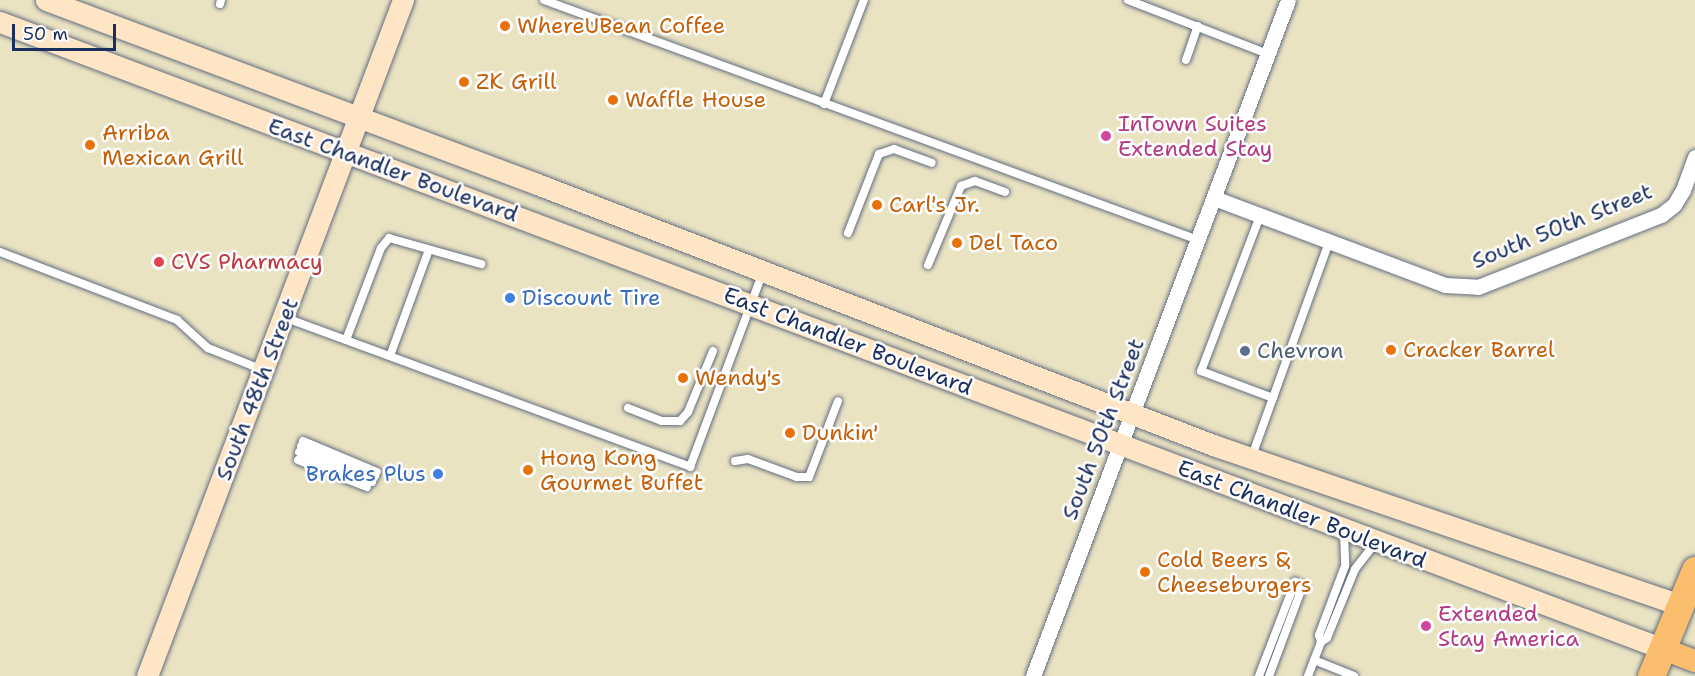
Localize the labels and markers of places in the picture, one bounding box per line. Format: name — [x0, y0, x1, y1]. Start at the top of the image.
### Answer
place label: WhereUBean Coffee — [517, 13, 725, 39]
marker: WhereUBean Coffee — [498, 19, 512, 33]
place label: ZK Grill — [476, 69, 557, 95]
marker: ZK Grill — [457, 75, 471, 89]
place label: Waffle House — [625, 87, 766, 113]
marker: Waffle House — [606, 93, 620, 107]
place label: InTown Suites Extended Stay — [1118, 110, 1272, 162]
place label: Arriba Mexican Grill — [102, 119, 244, 170]
marker: InTown Suites Extended Stay — [1099, 129, 1113, 143]
marker: Arriba Mexican Grill — [83, 138, 97, 152]
place label: Carl's Jr. — [889, 192, 980, 218]
marker: Carl's Jr. — [870, 198, 884, 212]
place label: Del Taco — [969, 230, 1058, 256]
marker: Del Taco — [950, 236, 964, 250]
place label: CVS Pharmacy — [171, 249, 323, 275]
marker: CVS Pharmacy — [152, 255, 166, 269]
place label: Discount Tire — [522, 285, 661, 311]
marker: Discount Tire — [503, 291, 517, 305]
place label: Cracker Barrel — [1403, 337, 1555, 363]
place label: Chevron — [1257, 338, 1344, 364]
marker: Cracker Barrel — [1384, 343, 1398, 357]
marker: Chevron — [1238, 344, 1252, 358]
place label: Wendy's — [695, 365, 782, 391]
marker: Wendy's — [676, 371, 690, 385]
place label: Dunkin' — [802, 420, 879, 446]
marker: Dunkin' — [783, 426, 797, 440]
place label: Hong Kong Gourmet Buffet — [540, 444, 703, 496]
place label: Brakes Plus — [306, 461, 426, 487]
marker: Hong Kong Gourmet Buffet — [521, 463, 535, 477]
marker: Brakes Plus — [431, 467, 445, 481]
place label: Cold Beers & Cheeseburgers — [1157, 546, 1312, 598]
marker: Cold Beers & Cheeseburgers — [1138, 565, 1152, 579]
place label: Extended Stay America — [1438, 600, 1579, 652]
marker: Extended Stay America — [1419, 619, 1433, 633]

